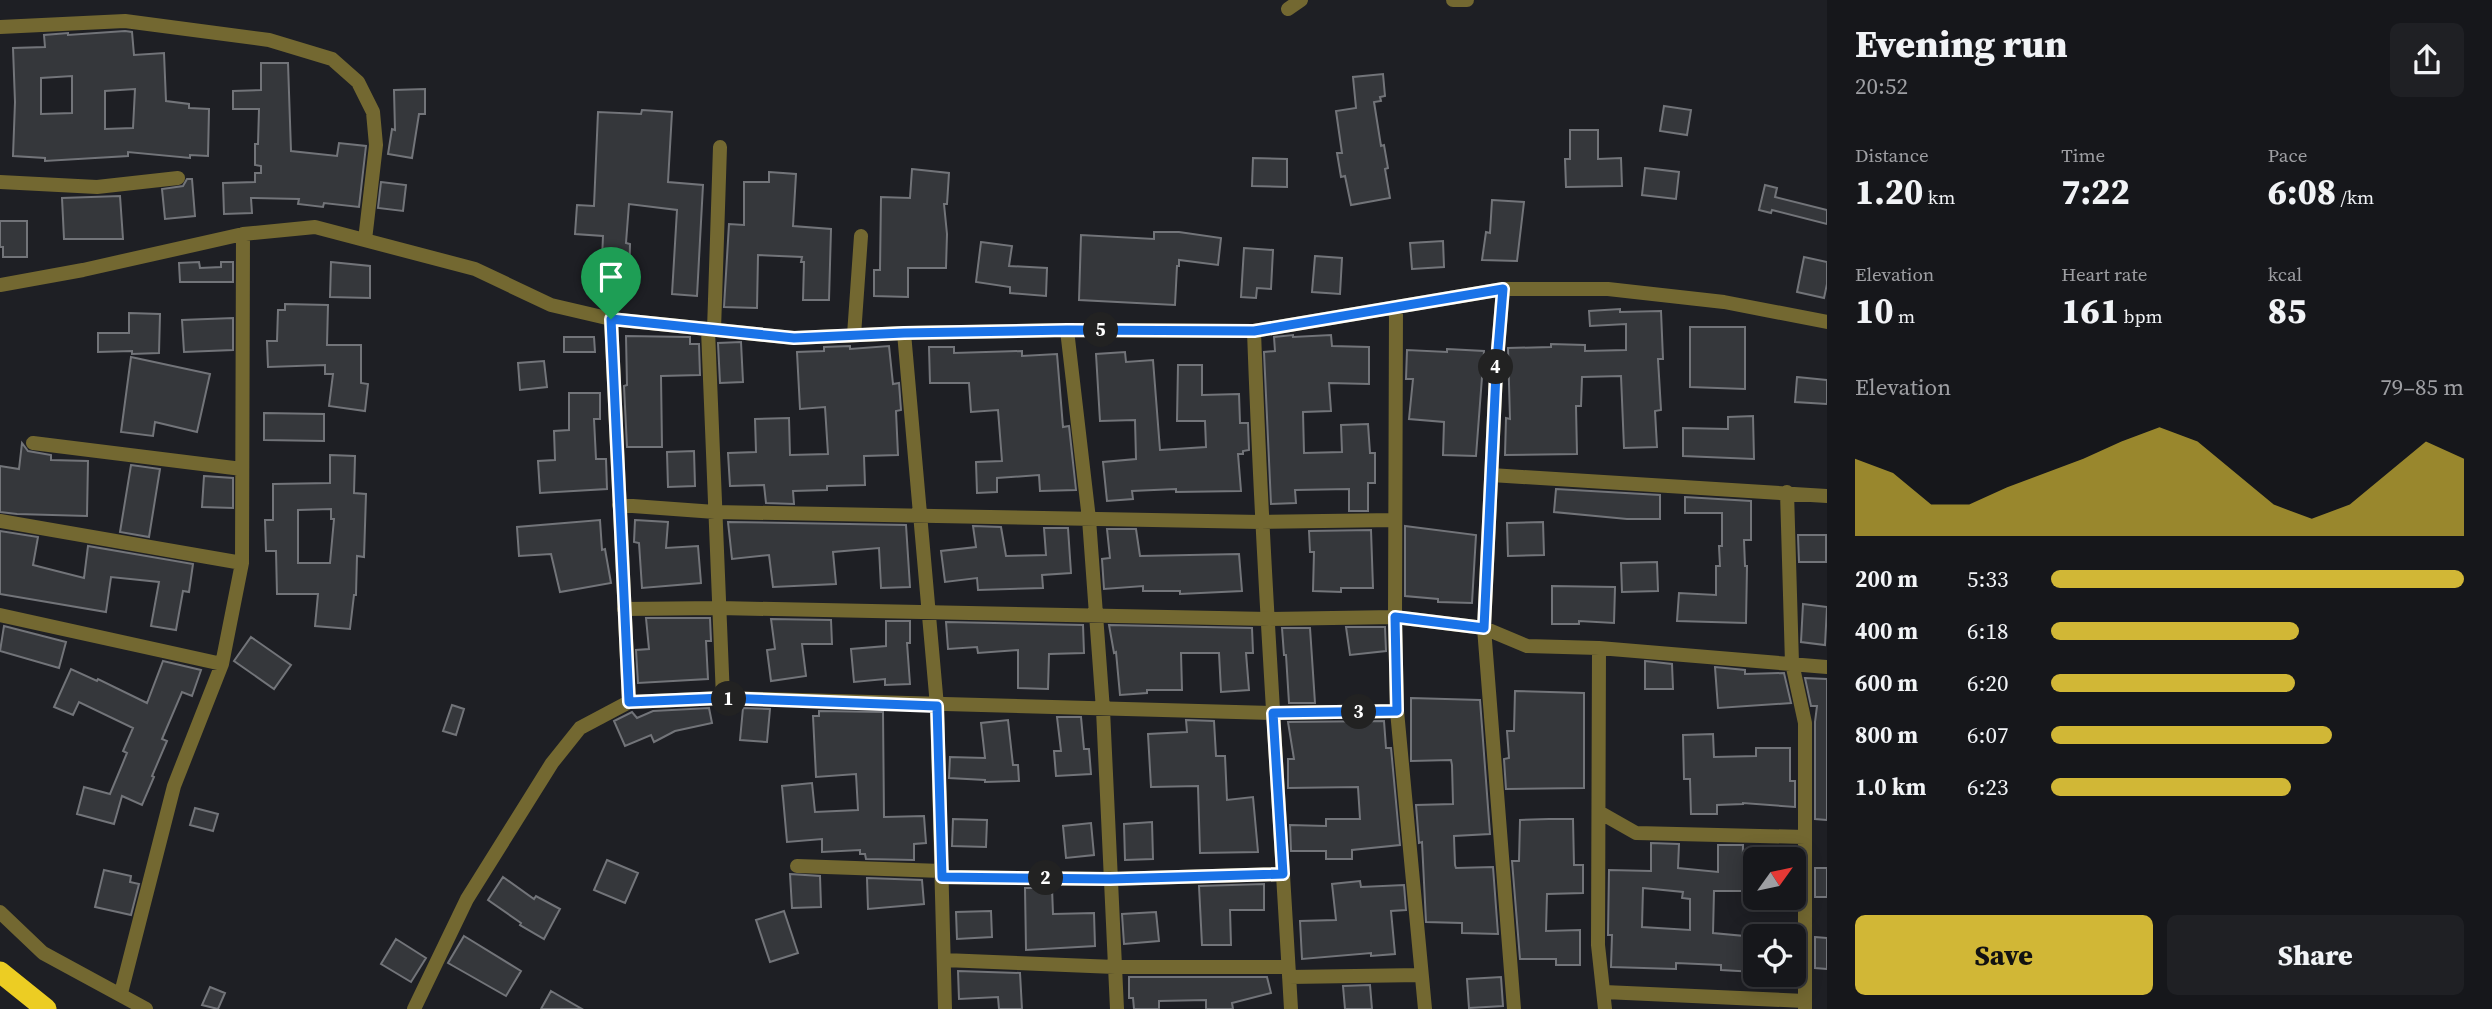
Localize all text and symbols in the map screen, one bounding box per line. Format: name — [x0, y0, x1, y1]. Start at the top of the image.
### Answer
text: Evening run — [1855, 18, 2068, 70]
button: share — [2390, 23, 2464, 97]
text: 20:52 — [1855, 70, 1908, 102]
text: Distance — [1855, 142, 1929, 168]
text: Time — [2061, 142, 2105, 168]
text: Pace — [2268, 142, 2307, 168]
text: 1.20 — [1855, 168, 1923, 216]
text: 7:22 — [2061, 168, 2130, 216]
text: 6:08 — [2268, 168, 2336, 216]
text: km — [1923, 184, 1955, 210]
text: /km — [2336, 184, 2374, 210]
pin — [581, 247, 641, 319]
icon: arrive — [592, 258, 630, 296]
text: Elevation — [1855, 261, 1934, 287]
text: Heart rate — [2061, 261, 2147, 287]
text: kcal — [2268, 261, 2302, 287]
text: 10 — [1855, 287, 1894, 335]
text: 161 — [2061, 287, 2119, 335]
text: 85 — [2268, 287, 2306, 335]
text: m — [1894, 303, 1915, 329]
text: bpm — [2119, 303, 2163, 329]
pin: 5 — [1084, 312, 1118, 348]
text: 5 — [1095, 316, 1106, 342]
pin: 4 — [1478, 350, 1514, 384]
text: 4 — [1490, 353, 1501, 379]
text: Elevation — [1855, 371, 1951, 403]
text: 79–85 m — [2380, 371, 2464, 403]
text: 200 m — [1855, 563, 1918, 595]
text: 5:33 — [1967, 563, 2008, 595]
text: 400 m — [1855, 615, 1918, 647]
text: 6:18 — [1967, 615, 2008, 647]
text: 600 m — [1855, 667, 1918, 699]
text: 6:20 — [1967, 667, 2008, 699]
pin: 1 — [712, 682, 746, 716]
text: 1 — [723, 685, 734, 711]
pin: 3 — [1342, 694, 1376, 730]
text: 3 — [1353, 698, 1364, 724]
text: 800 m — [1855, 719, 1918, 751]
text: 6:07 — [1967, 719, 2008, 751]
text: 1.0 km — [1855, 771, 1926, 803]
text: 6:23 — [1967, 771, 2008, 803]
north arrow — [1743, 847, 1806, 910]
map controls — [1743, 847, 1806, 987]
pin: 2 — [1028, 860, 1064, 896]
text: 2 — [1040, 864, 1051, 890]
button: Save — [1855, 915, 2153, 995]
button: Share — [2167, 915, 2464, 995]
button: locate — [1743, 924, 1806, 987]

